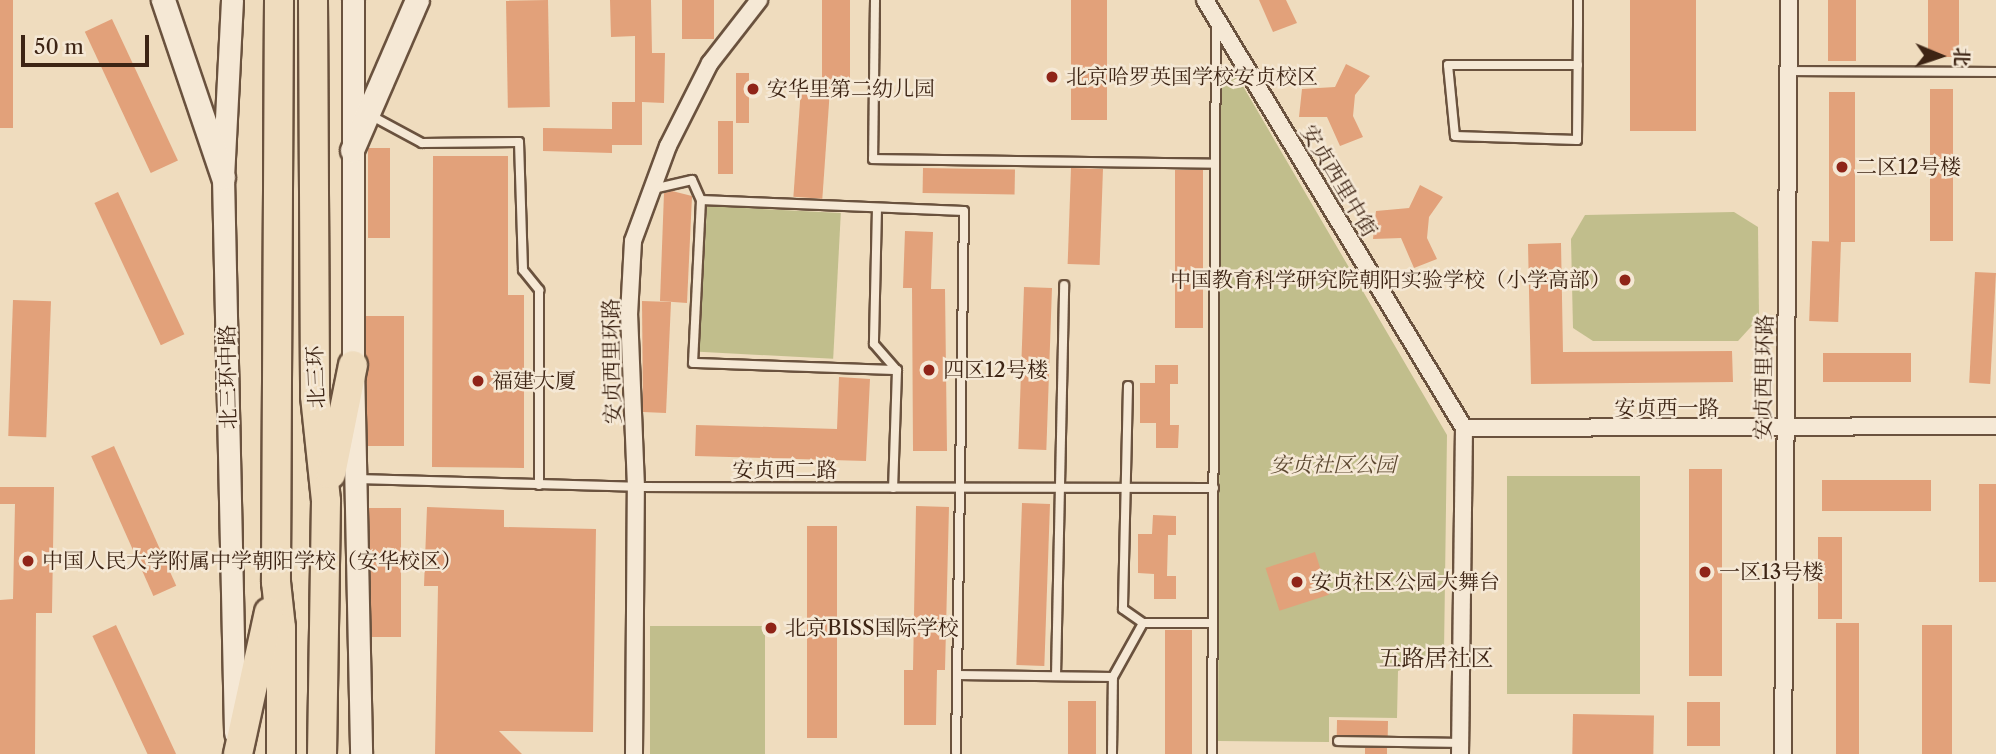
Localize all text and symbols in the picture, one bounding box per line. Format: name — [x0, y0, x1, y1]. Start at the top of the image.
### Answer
scale bar — [24, 21, 152, 65]
north arrow — [1905, 21, 1975, 91]
text: 50 m — [34, 34, 84, 59]
text: 北 — [1950, 47, 1973, 67]
place label: 北京哈罗英国学校安贞校区 — [1066, 64, 1318, 90]
marker: 北京哈罗英国学校安贞校区 — [1044, 69, 1060, 85]
place label: 安华里第二幼儿园 — [767, 76, 935, 102]
marker: 安华里第二幼儿园 — [745, 81, 761, 97]
street label: 安贞西里中街 — [1296, 121, 1382, 241]
place label: 二区12号楼 — [1856, 154, 1961, 180]
marker: 二区12号楼 — [1834, 159, 1850, 175]
place label: 中国教育科学研究院朝阳实验学校（小学高部） — [1170, 267, 1611, 293]
marker: 中国教育科学研究院朝阳实验学校（小学高部） — [1617, 272, 1633, 288]
street label: 安贞西里环路 — [598, 298, 626, 424]
street label: 安贞西里环路 — [1750, 314, 1778, 440]
street label: 北三环中路 — [214, 324, 242, 430]
street label: 北三环 — [302, 345, 330, 409]
place label: 四区12号楼 — [943, 357, 1048, 383]
marker: 四区12号楼 — [921, 362, 937, 378]
place label: 福建大厦 — [492, 368, 576, 394]
marker: 福建大厦 — [470, 373, 486, 389]
street label: 安贞西一路 — [1615, 395, 1719, 421]
park label: 安贞社区公园 — [1270, 452, 1396, 478]
street label: 安贞西二路 — [733, 457, 837, 483]
place label: 中国人民大学附属中学朝阳学校（安华校区） — [42, 548, 462, 574]
marker: 中国人民大学附属中学朝阳学校（安华校区） — [20, 553, 36, 569]
place label: 一区13号楼 — [1719, 559, 1823, 585]
marker: 一区13号楼 — [1697, 564, 1713, 580]
place label: 安贞社区公园大舞台 — [1311, 569, 1500, 595]
marker: 安贞社区公园大舞台 — [1289, 574, 1305, 590]
place label: 北京BISS国际学校 — [785, 615, 959, 641]
marker: 北京BISS国际学校 — [763, 620, 779, 636]
district label: 五路居社区 — [1379, 644, 1493, 672]

